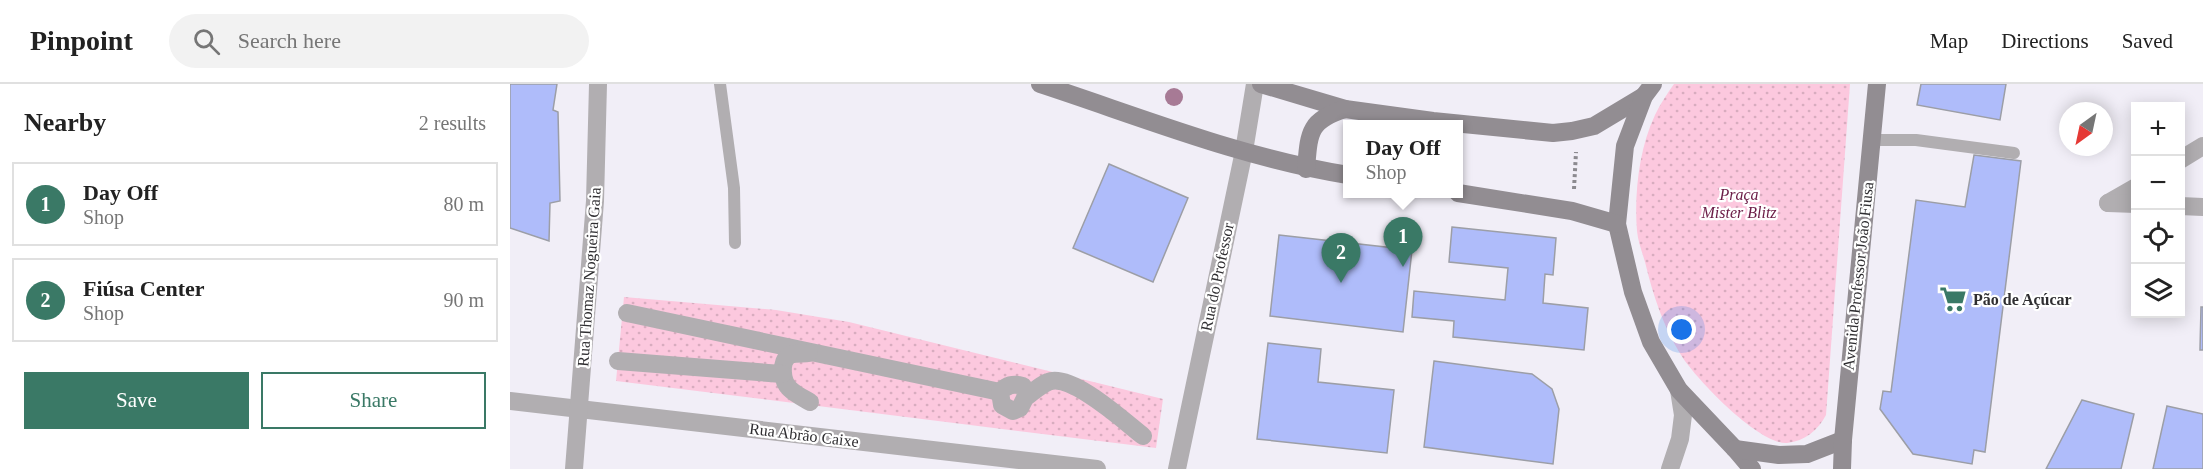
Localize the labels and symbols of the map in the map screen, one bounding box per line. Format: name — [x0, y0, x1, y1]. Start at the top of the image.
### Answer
north arrow — [2059, 102, 2113, 156]
street label: Avenida Professor João Fiusa — [1840, 181, 1876, 371]
park label: Praça Mister Blitz — [1700, 186, 1777, 221]
street label: Rua Thomaz Nogueira Gaia — [574, 187, 605, 367]
pin: 1 — [1384, 218, 1422, 267]
street label: Rua do Professor — [1197, 221, 1237, 333]
pin: 2 — [1322, 234, 1360, 283]
supermarket icon: Pão de Açúcar — [1938, 284, 1968, 314]
place label: Pão de Açúcar — [1973, 291, 2072, 309]
your location — [1667, 315, 1696, 344]
street label: Rua Abrão Caixe — [748, 420, 860, 450]

